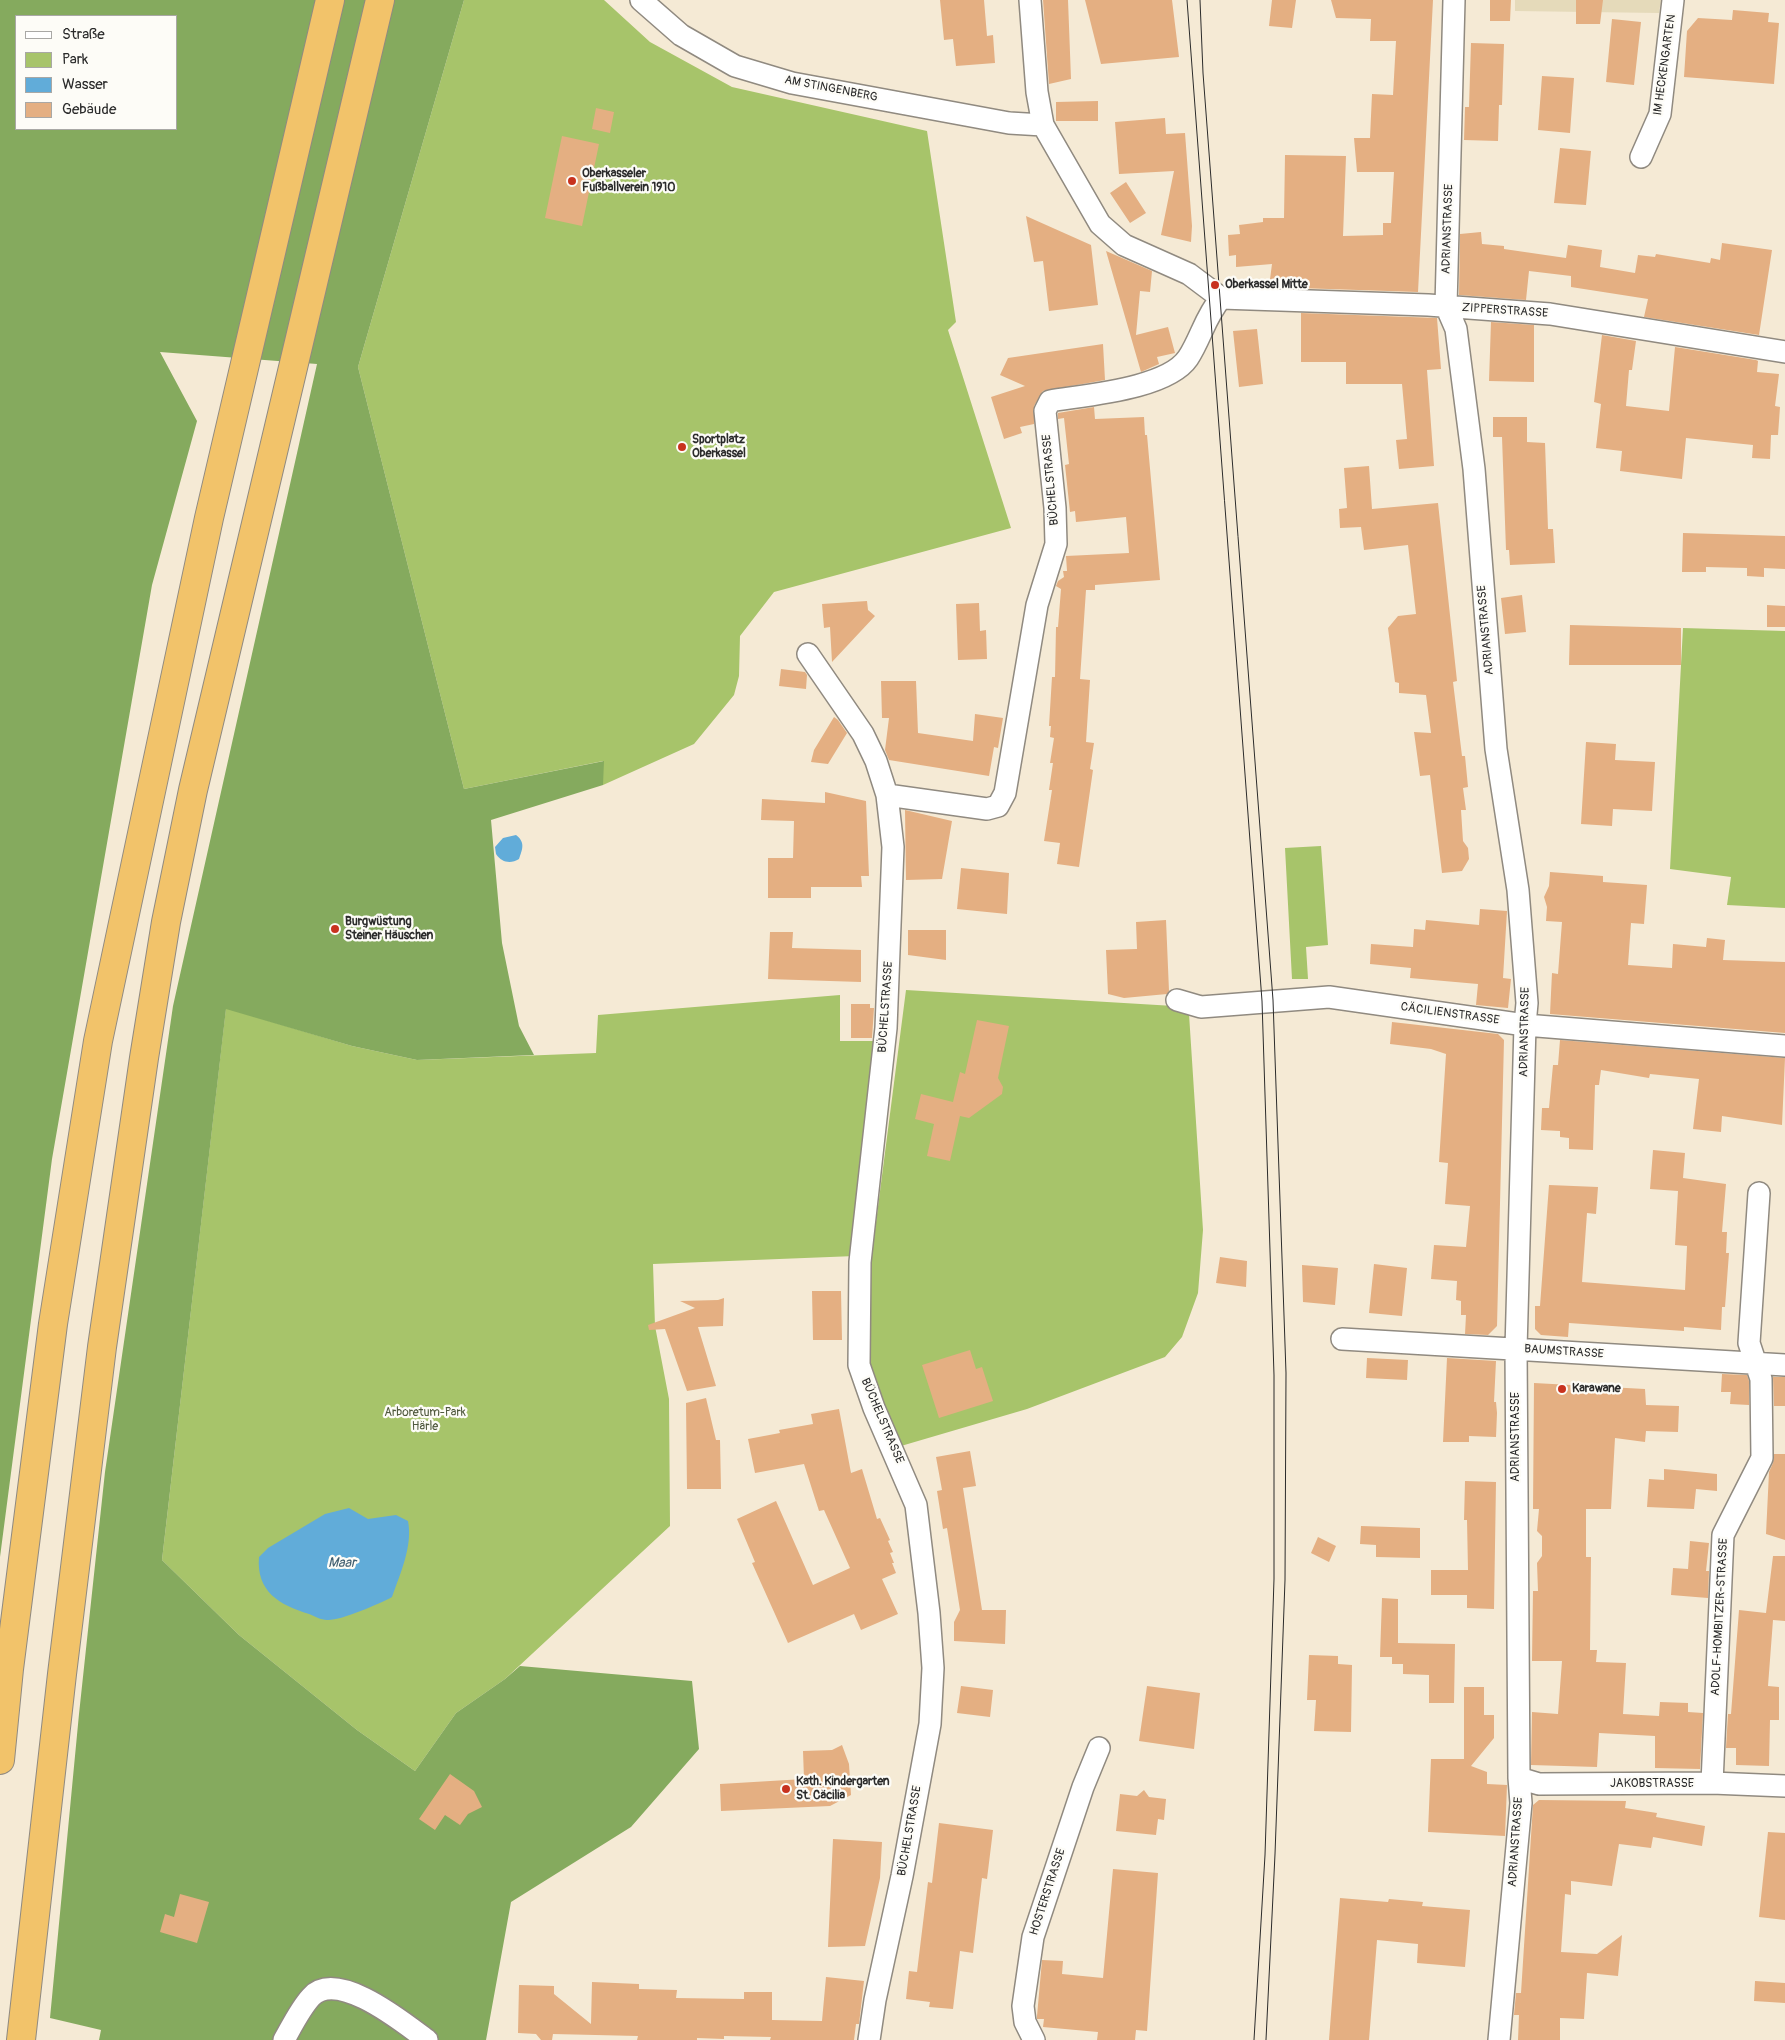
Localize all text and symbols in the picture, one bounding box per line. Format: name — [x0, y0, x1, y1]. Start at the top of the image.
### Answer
street label: IM HECKENGARTEN — [1651, 14, 1679, 116]
legend — [15, 15, 178, 130]
text: Straße — [62, 25, 105, 44]
text: Park — [62, 50, 88, 69]
street label: AM STINGENBERG — [783, 73, 879, 105]
text: Wasser — [62, 75, 108, 94]
text: Gebäude — [62, 100, 116, 119]
place label: Oberkasseler Fußballverein 1910 — [582, 167, 675, 195]
marker: Oberkasseler Fußballverein 1910 — [566, 175, 578, 187]
street label: ADRIANSTRASSE — [1439, 184, 1457, 274]
place label: Oberkassel Mitte — [1225, 278, 1308, 292]
marker: Oberkassel Mitte — [1209, 279, 1221, 291]
street label: ZIPPERSTRASSE — [1461, 301, 1549, 321]
place label: Sportplatz Oberkassel — [692, 433, 746, 461]
street label: BÜCHELSTRASSE — [1040, 434, 1062, 526]
marker: Sportplatz Oberkassel — [676, 441, 688, 453]
street label: ADRIANSTRASSE — [1475, 584, 1497, 676]
place label: Burgwüstung Steiner Häuschen — [345, 915, 433, 943]
marker: Burgwüstung Steiner Häuschen — [329, 923, 341, 935]
street label: BÜCHELSTRASSE — [876, 961, 896, 1053]
street label: ADRIANSTRASSE — [1517, 987, 1533, 1077]
street label: CÄCILIENSTRASSE — [1400, 1000, 1500, 1028]
street label: BAUMSTRASSE — [1524, 1342, 1604, 1362]
street label: BÜCHELSTRASSE — [857, 1376, 907, 1466]
place label: Karawane — [1572, 1382, 1621, 1396]
marker: Karawane — [1556, 1383, 1568, 1395]
street label: ADRIANSTRASSE — [1509, 1392, 1523, 1482]
park label: Arboretum-Park Härle — [384, 1406, 466, 1434]
street label: ADOLF-HOMBITZER-STRASSE — [1709, 1538, 1731, 1696]
water label: Maar — [328, 1555, 356, 1571]
place label: Kath. Kindergarten St. Cäcilia — [796, 1775, 890, 1803]
street label: JAKOBSTRASSE — [1610, 1777, 1694, 1791]
marker: Kath. Kindergarten St. Cäcilia — [780, 1783, 792, 1795]
street label: BÜCHELSTRASSE — [895, 1785, 925, 1877]
street label: ADRIANSTRASSE — [1506, 1797, 1526, 1887]
street label: HOSTERSTRASSE — [1027, 1847, 1069, 1937]

